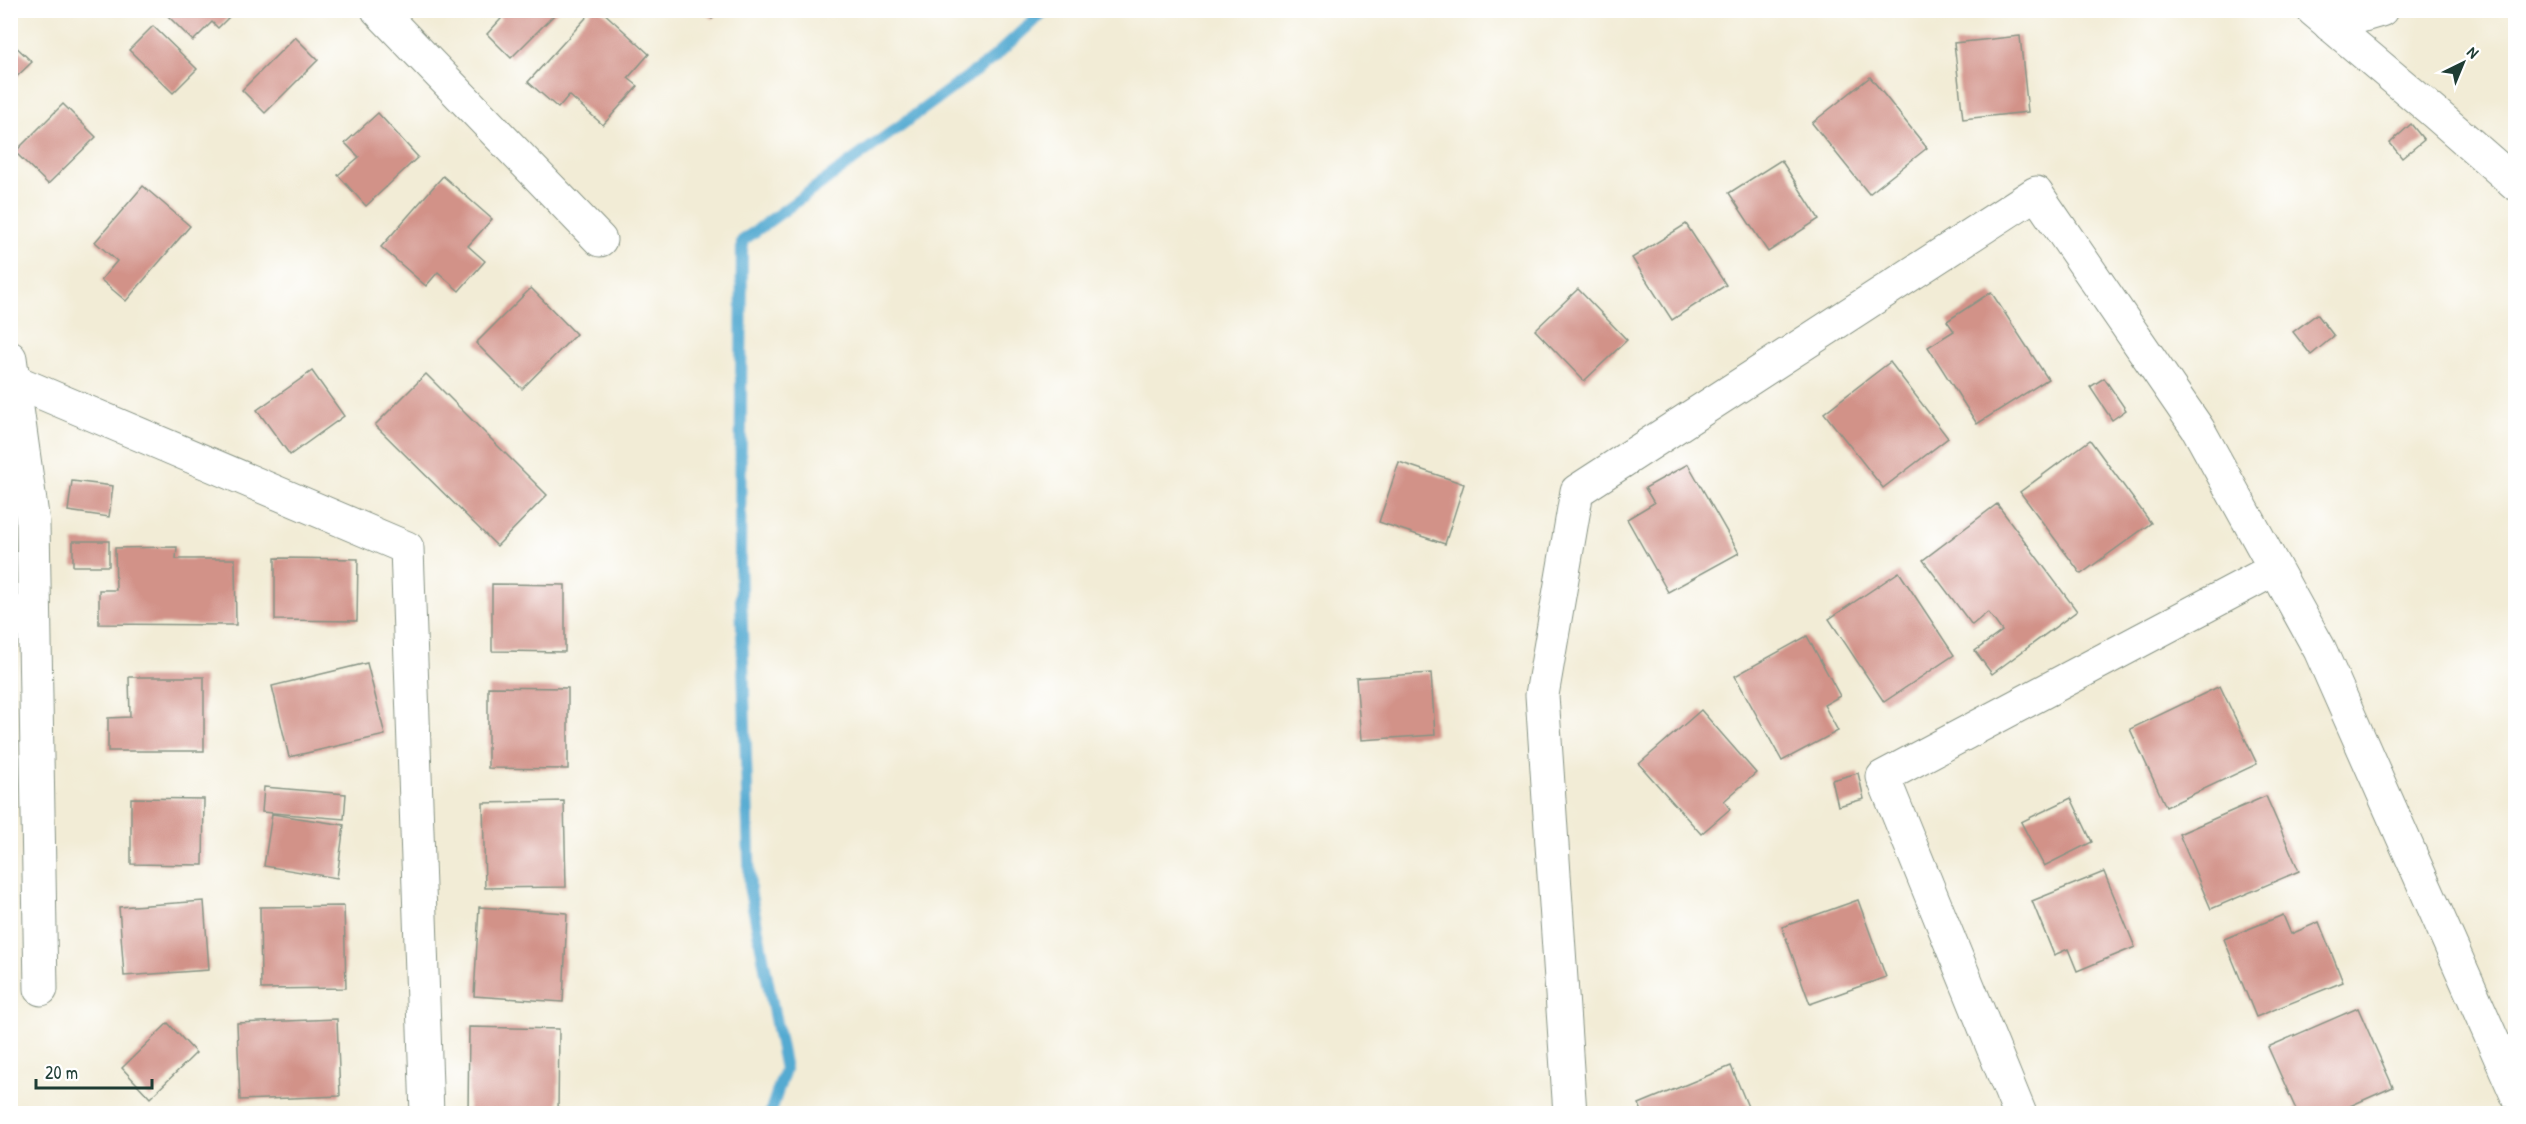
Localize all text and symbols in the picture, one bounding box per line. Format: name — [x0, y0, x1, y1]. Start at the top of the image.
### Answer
north arrow — [2433, 33, 2493, 93]
text: N — [2463, 41, 2484, 63]
scale bar — [36, 1052, 152, 1090]
text: 20 m — [45, 1060, 78, 1085]

